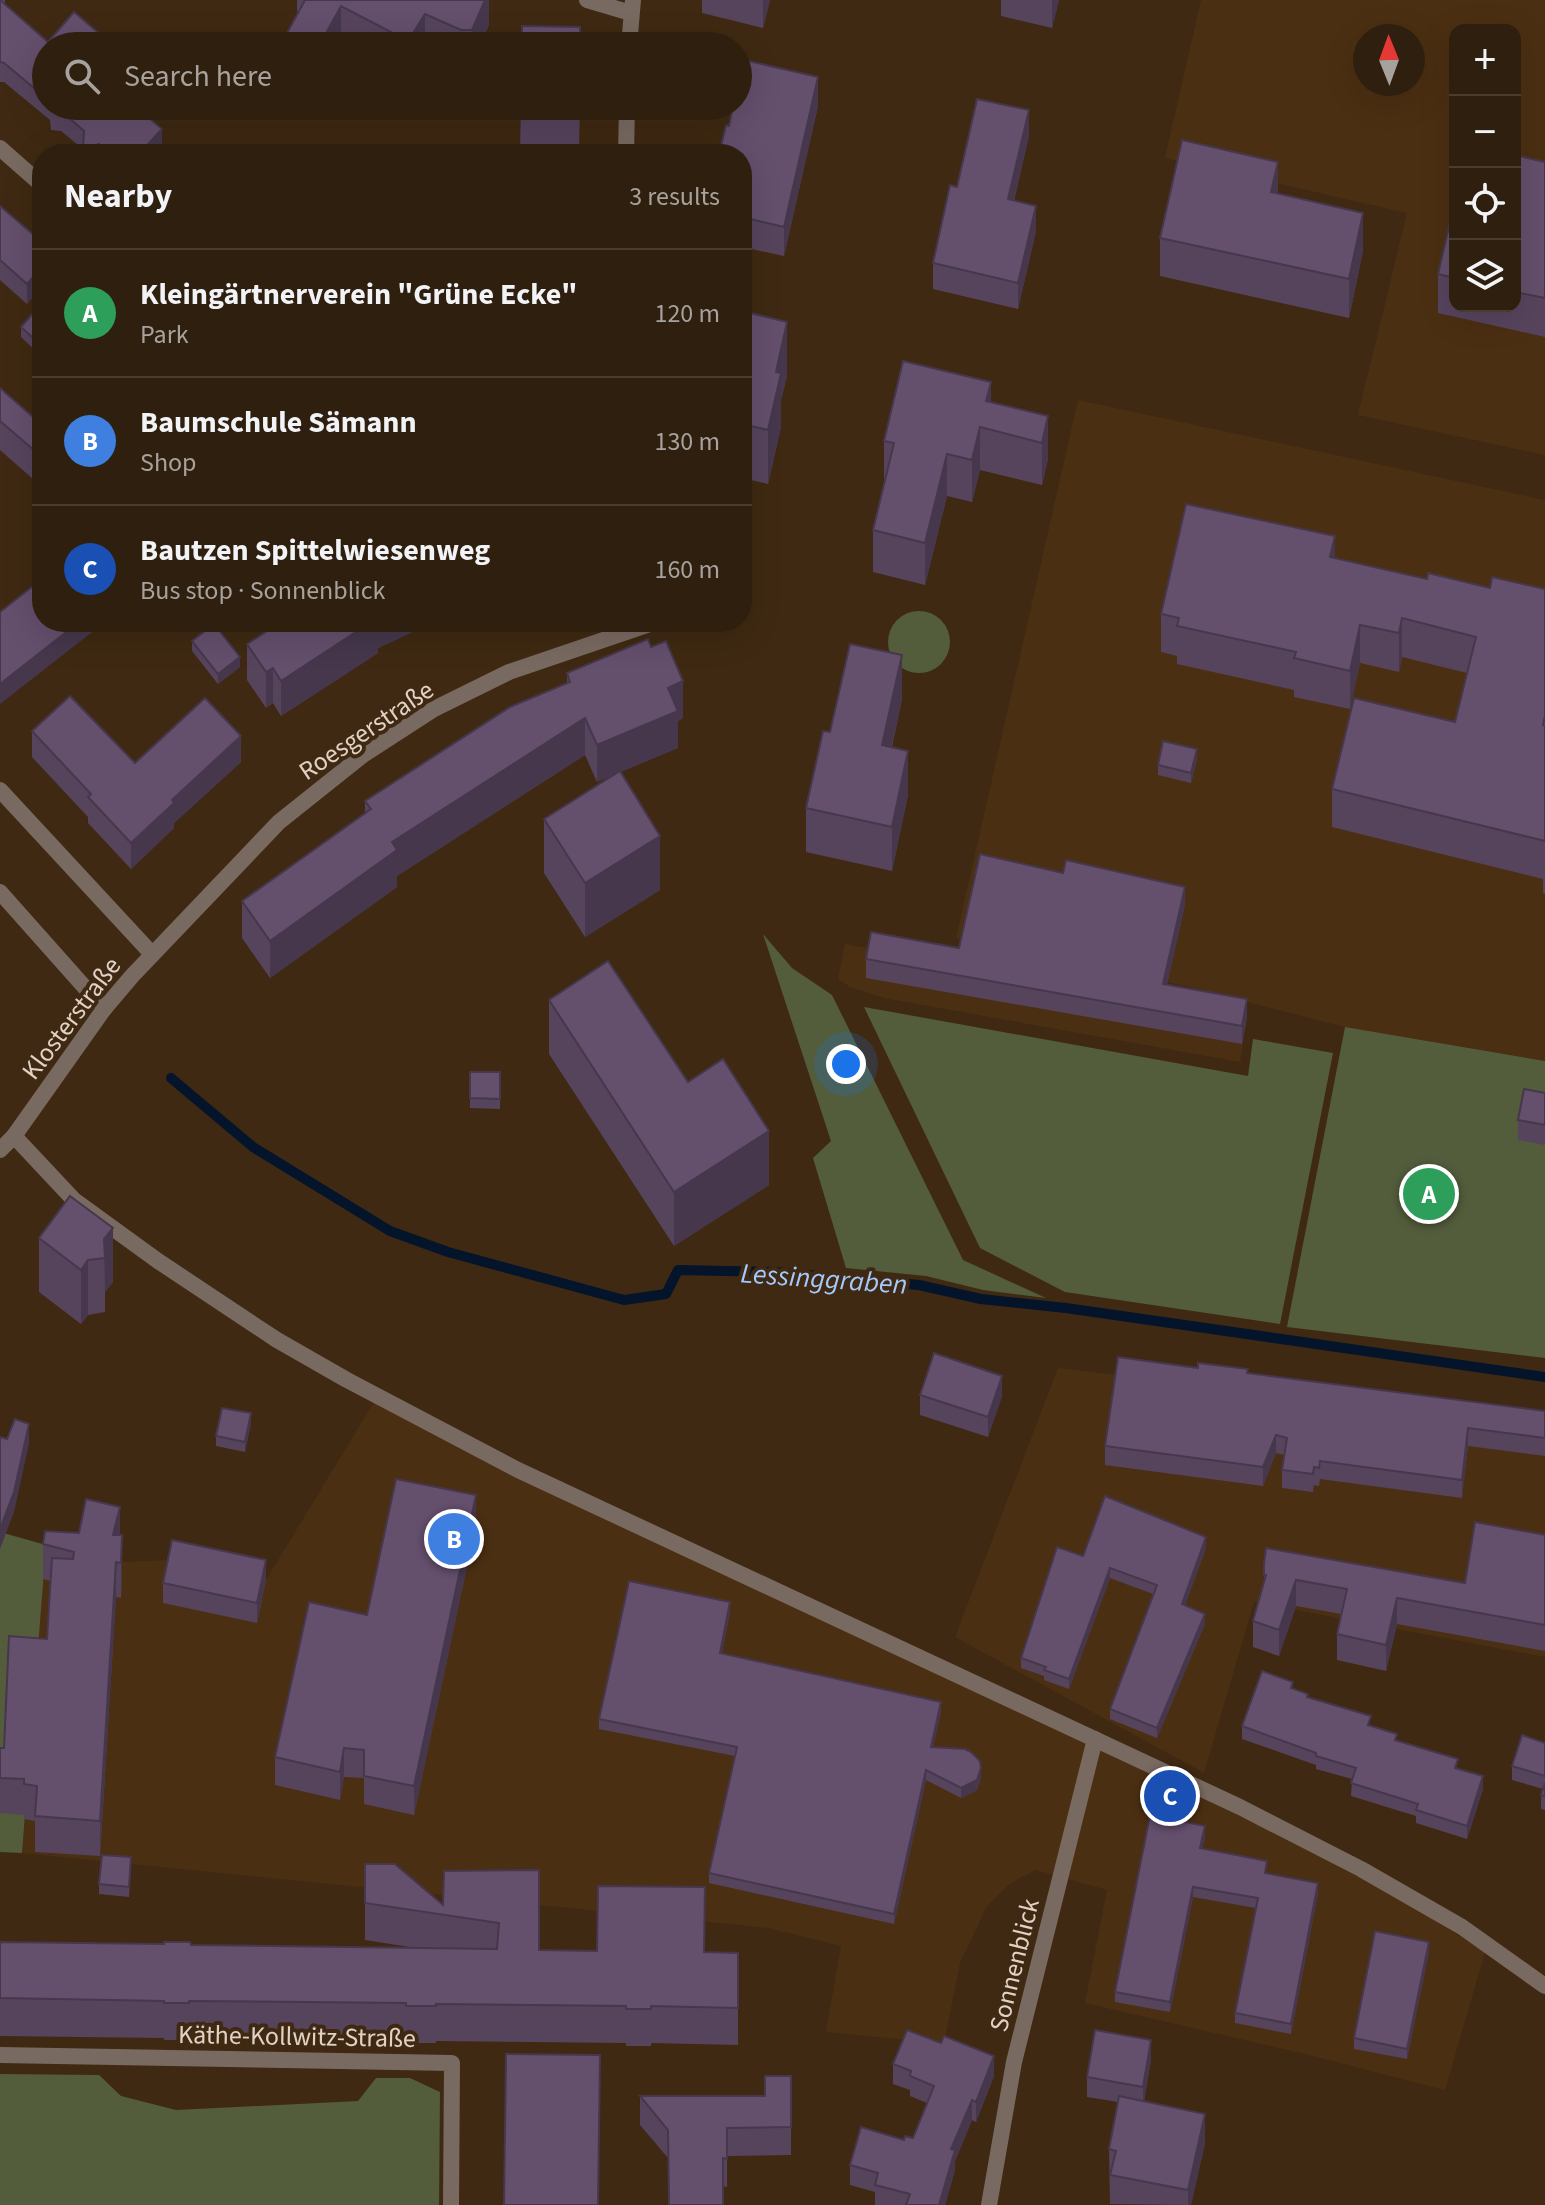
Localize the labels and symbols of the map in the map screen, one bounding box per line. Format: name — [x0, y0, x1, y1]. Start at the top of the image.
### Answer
north arrow — [1353, 24, 1425, 96]
street label: Roesgerstraße — [291, 672, 441, 789]
street label: Klosterstraße — [13, 949, 130, 1087]
your location — [826, 1044, 866, 1084]
pin: A — [1403, 1164, 1455, 1224]
water label: Lessinggraben — [739, 1253, 909, 1305]
pin: B — [428, 1509, 480, 1569]
pin: C — [1144, 1766, 1196, 1826]
street label: Sonnenblick — [980, 1895, 1049, 2035]
street label: Käthe-Kollwitz-Straße — [178, 2016, 416, 2057]

